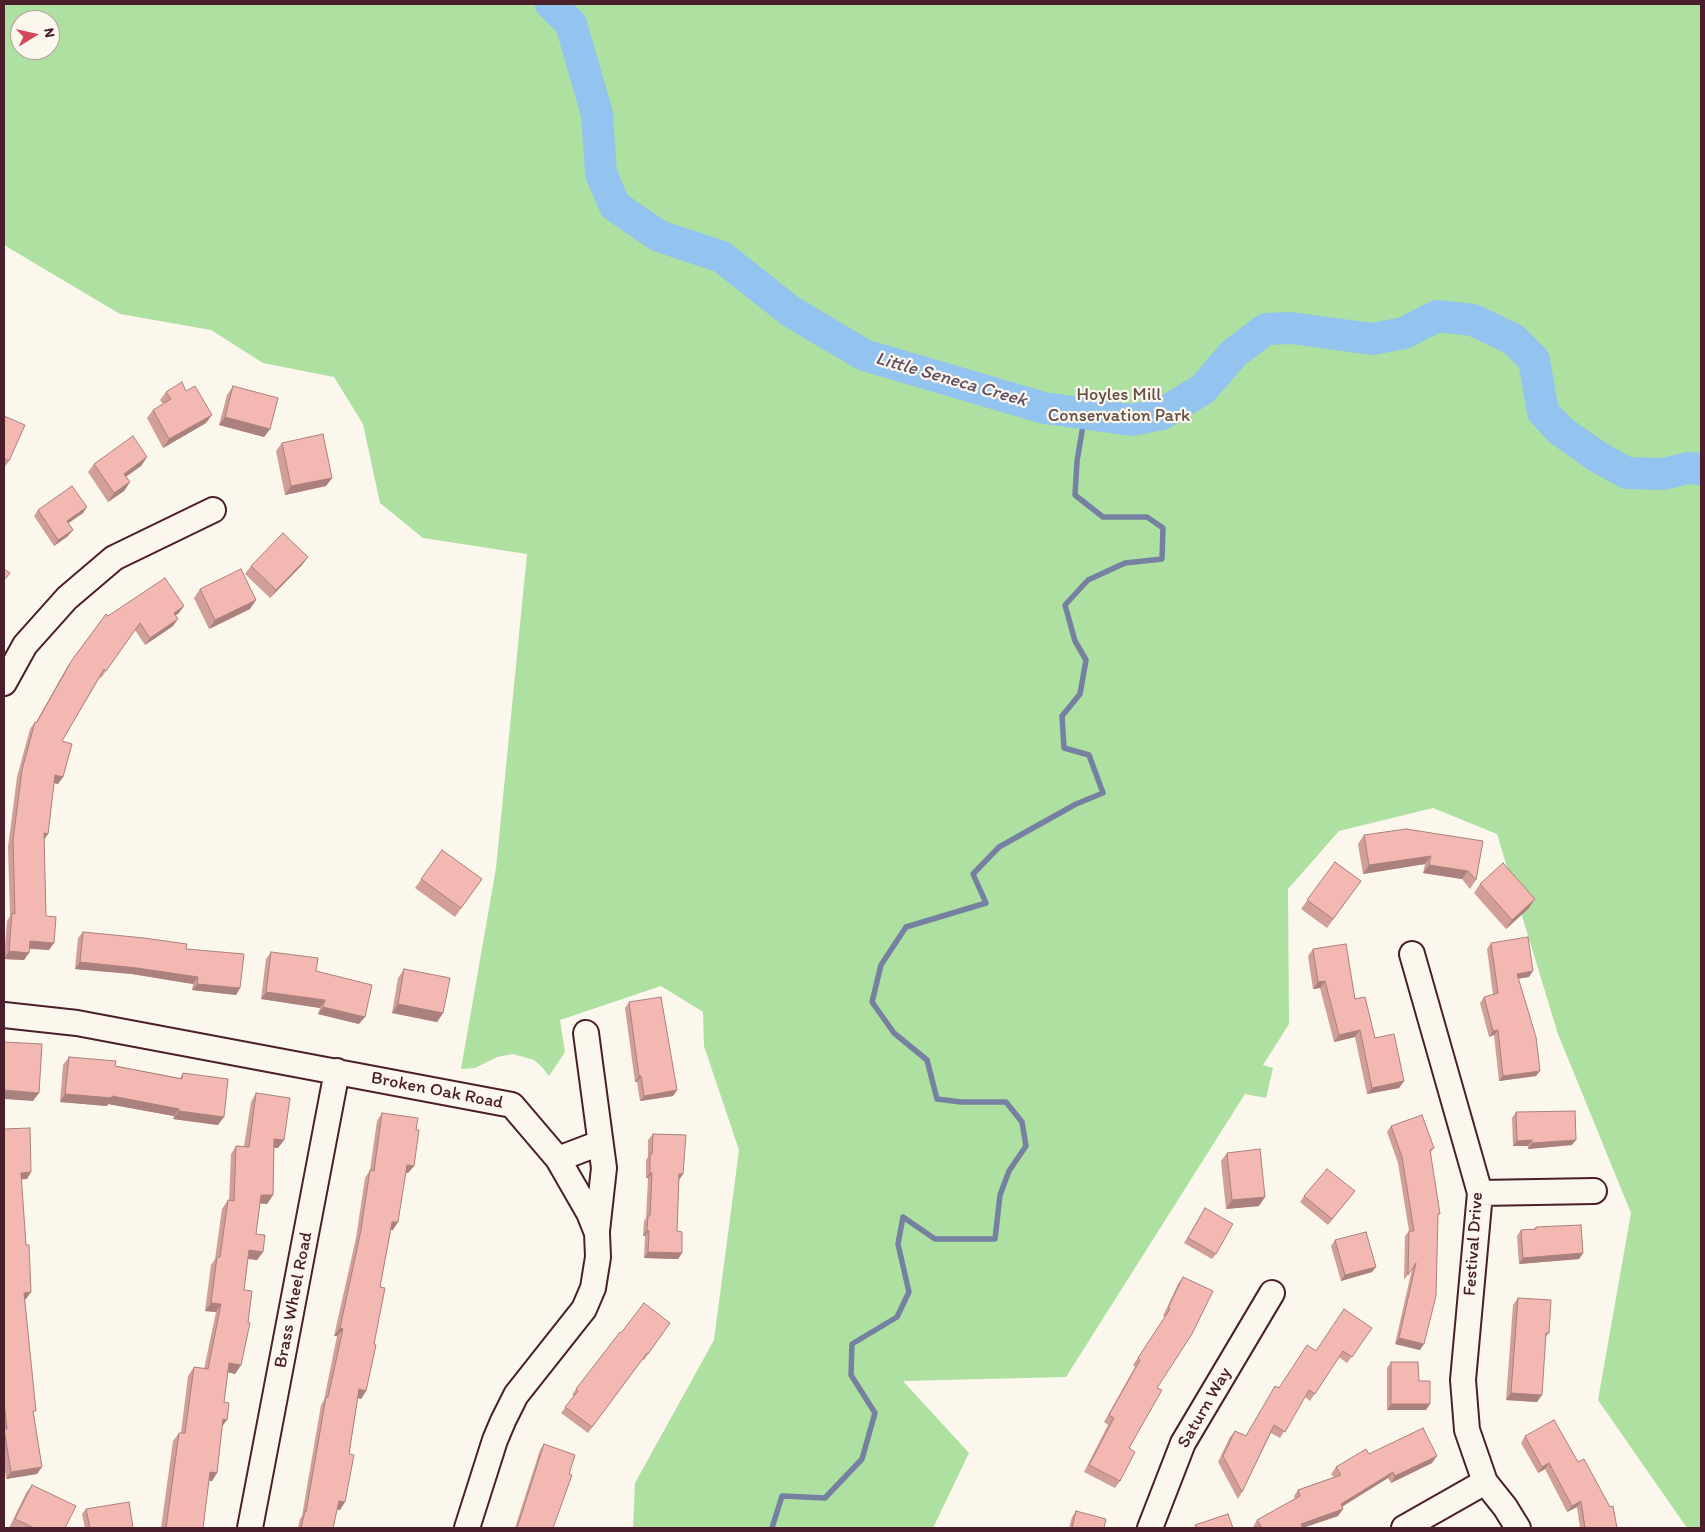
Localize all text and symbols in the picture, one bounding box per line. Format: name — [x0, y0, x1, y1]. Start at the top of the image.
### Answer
north arrow — [10, 10, 60, 60]
text: N — [40, 27, 58, 39]
water label: Little Seneca Creek — [873, 347, 1029, 413]
park label: Hoyles Mill Conservation Park — [1048, 384, 1190, 426]
street label: Broken Oak Road — [369, 1068, 505, 1114]
street label: Festival Drive — [1460, 1191, 1488, 1297]
street label: Brass Wheel Road — [270, 1230, 318, 1370]
street label: Saturn Way — [1173, 1364, 1237, 1452]

